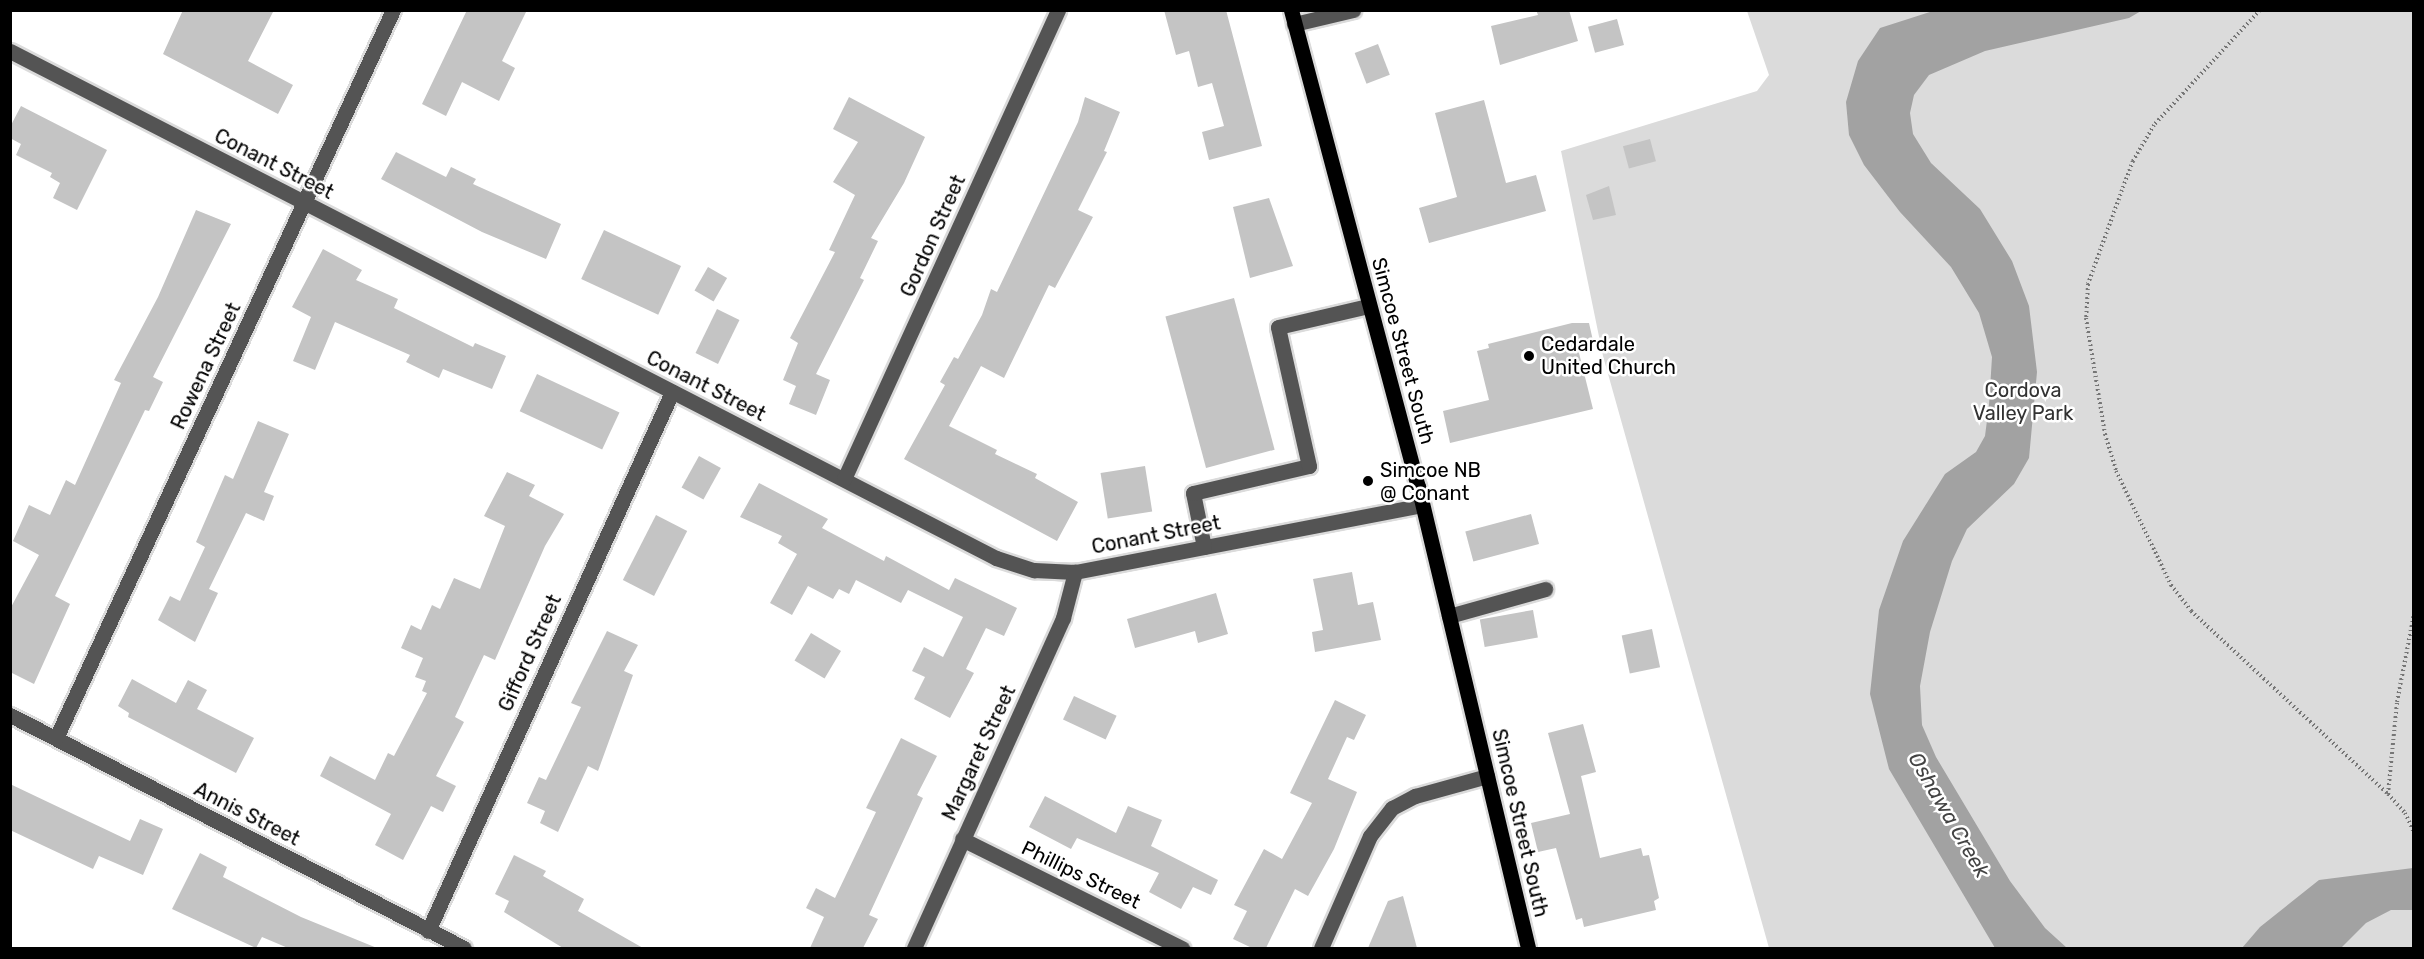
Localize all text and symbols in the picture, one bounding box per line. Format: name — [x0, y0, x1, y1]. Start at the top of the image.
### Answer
street label: Conant Street — [210, 124, 338, 204]
street label: Gordon Street — [895, 171, 971, 301]
street label: Simcoe Street South — [1367, 255, 1439, 447]
street label: Rowena Street — [166, 299, 246, 433]
place label: Cedardale United Church — [1541, 332, 1676, 379]
street label: Conant Street — [642, 346, 770, 426]
marker: Cedardale United Church — [1522, 349, 1536, 363]
park label: Cordova Valley Park — [1972, 378, 2074, 425]
place label: Simcoe NB @ Conant — [1380, 458, 1481, 505]
marker: Simcoe NB @ Conant — [1361, 474, 1375, 488]
street label: Conant Street — [1090, 511, 1222, 559]
street label: Gifford Street — [493, 591, 567, 715]
street label: Margaret Street — [937, 682, 1021, 824]
street label: Simcoe Street South — [1487, 727, 1553, 919]
water label: Oshawa Creek — [1903, 748, 1995, 882]
street label: Annis Street — [190, 777, 304, 851]
street label: Phillips Street — [1018, 836, 1144, 914]

